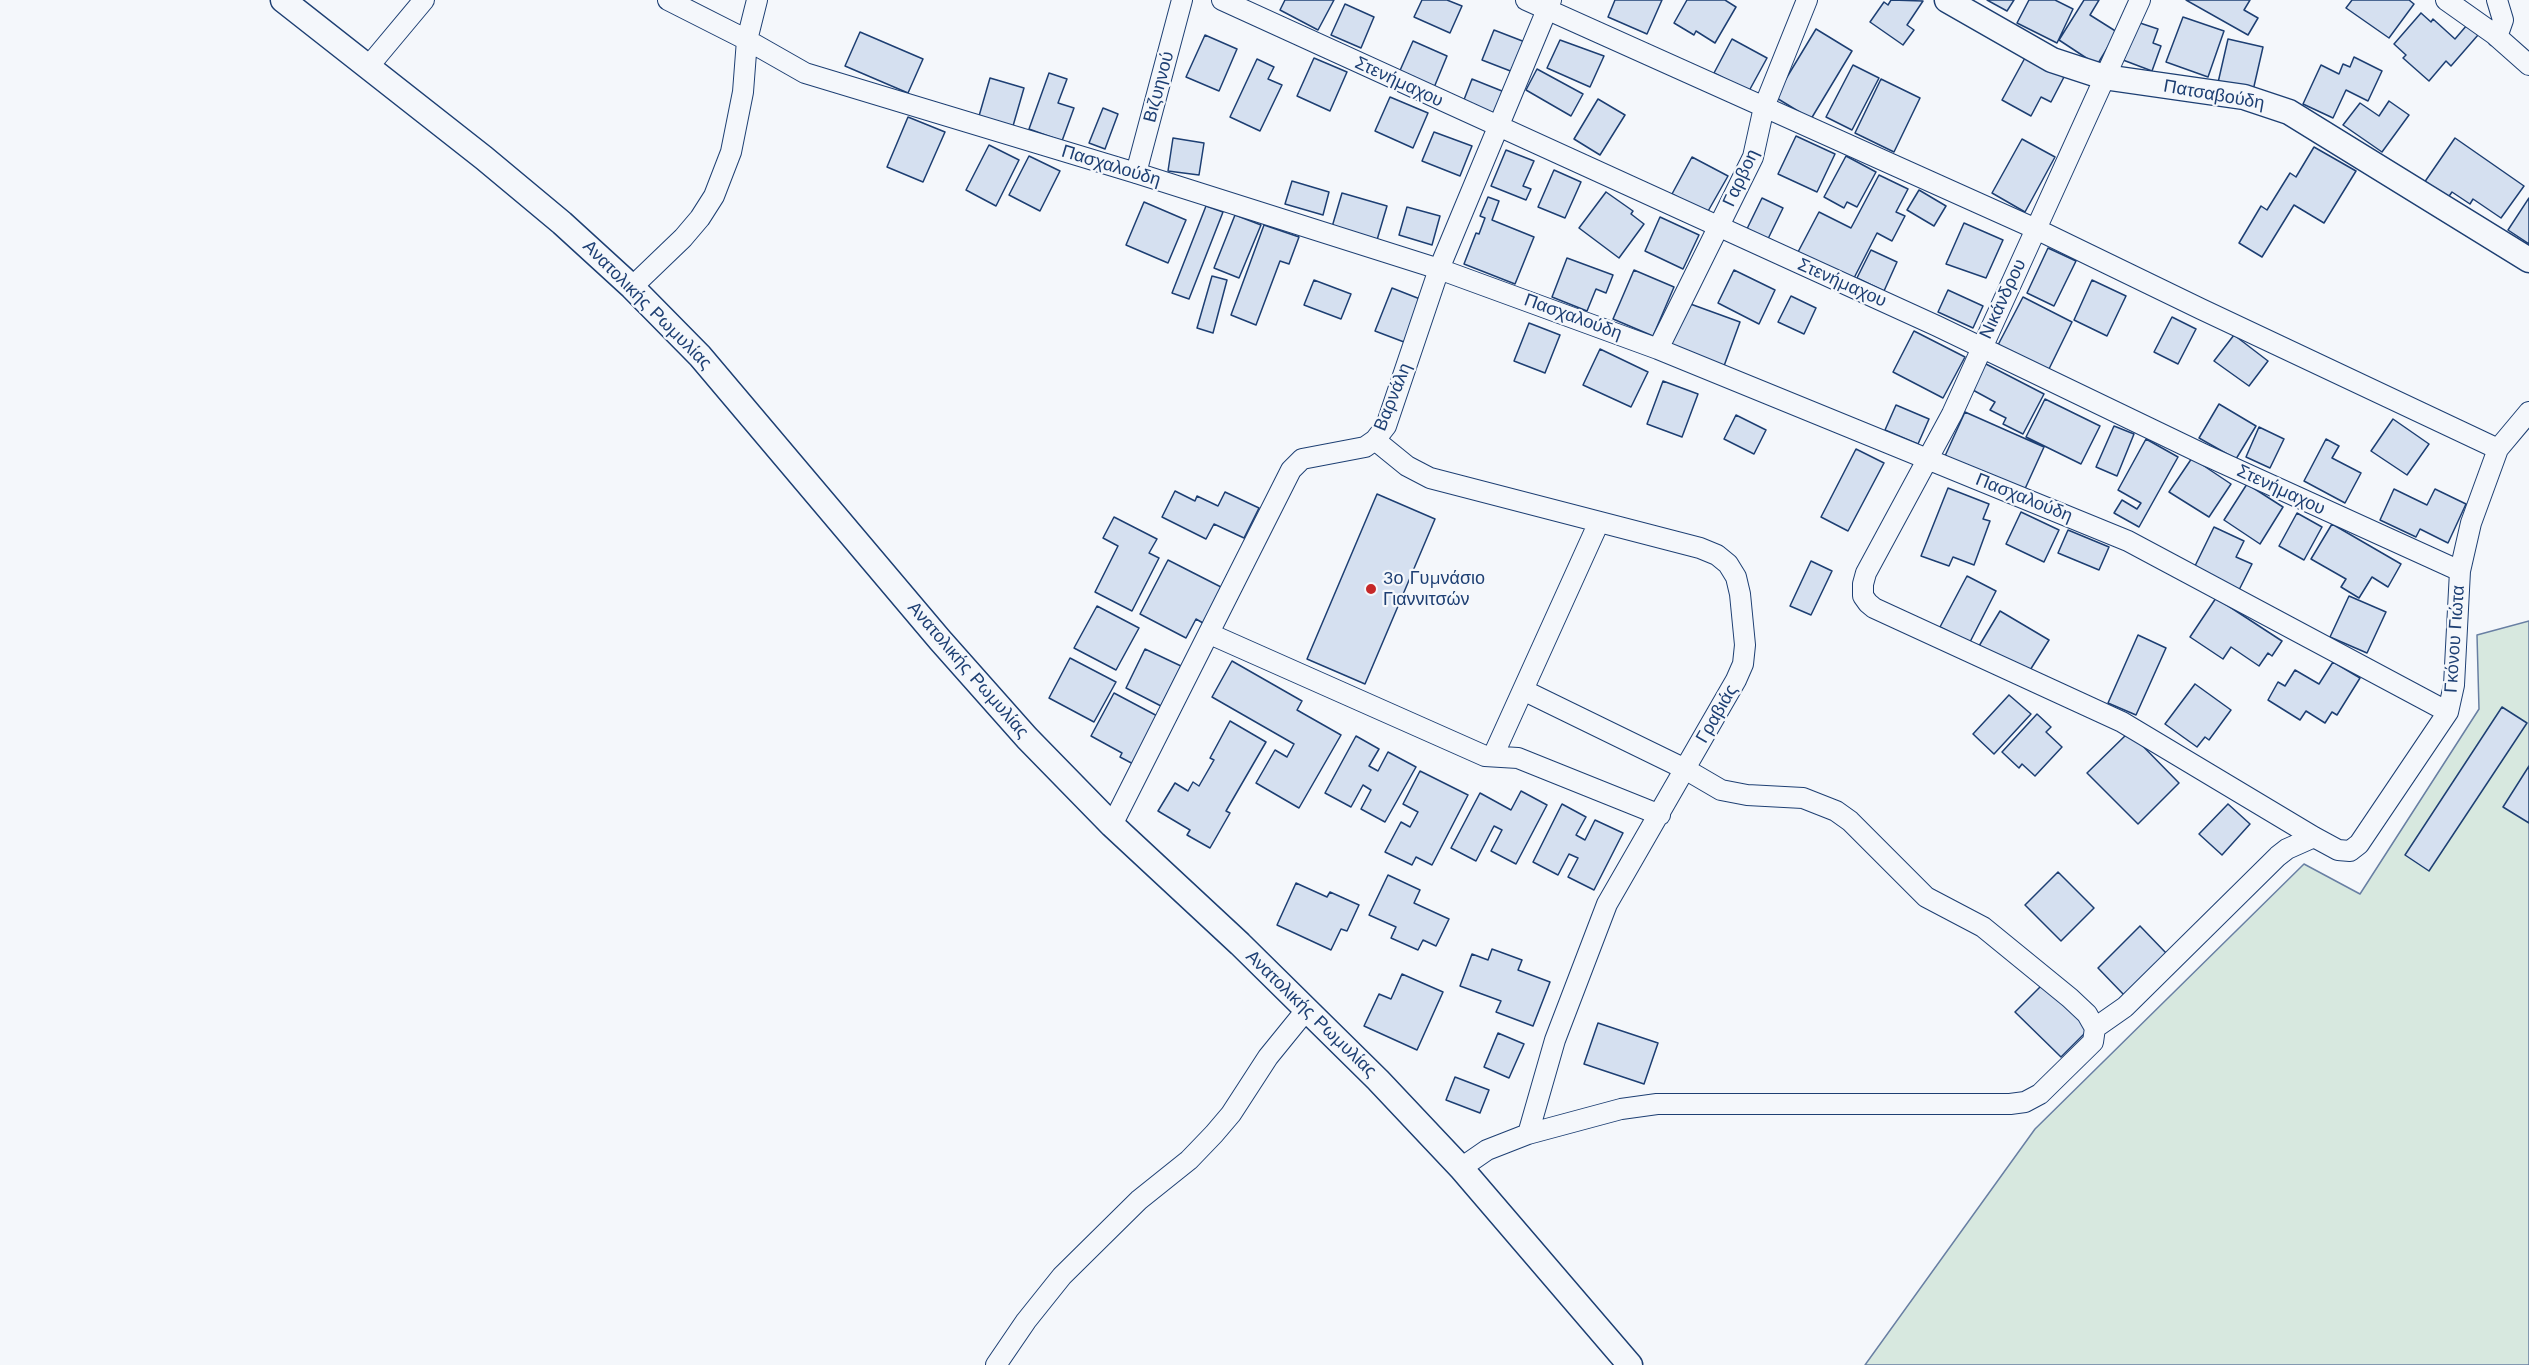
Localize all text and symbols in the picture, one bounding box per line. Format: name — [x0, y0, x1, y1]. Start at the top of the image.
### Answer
street label: Βιζυηνού — [1139, 49, 1179, 125]
street label: Στενήμαχου — [1351, 52, 1447, 112]
street label: Πατσαβούδη — [2162, 76, 2266, 114]
street label: Πασχαλούδη — [1059, 141, 1163, 191]
street label: Γαρβοη — [1718, 146, 1764, 210]
street label: Ανατολικής Ρωμυλίας — [578, 236, 716, 374]
street label: Στενήμαχου — [1794, 254, 1890, 312]
street label: Νικάνδρου — [1975, 256, 2031, 342]
street label: Πασχαλούδη — [1521, 289, 1625, 345]
street label: Βαρνάλη — [1370, 360, 1416, 434]
street label: Στενήμαχου — [2233, 460, 2329, 520]
street label: Πασχαλούδη — [1972, 469, 2076, 527]
place label: 3ο Γυμνάσιο Γιαννιτσών — [1383, 568, 1485, 610]
marker: 3ο Γυμνάσιο Γιαννιτσών — [1364, 582, 1378, 596]
street label: Γκόνου Γιώτα — [2440, 584, 2470, 694]
street label: Ανατολικής Ρωμυλίας — [903, 597, 1033, 743]
street label: Γραβιάς — [1692, 681, 1742, 747]
street label: Ανατολικής Ρωμυλίας — [1241, 946, 1381, 1082]

